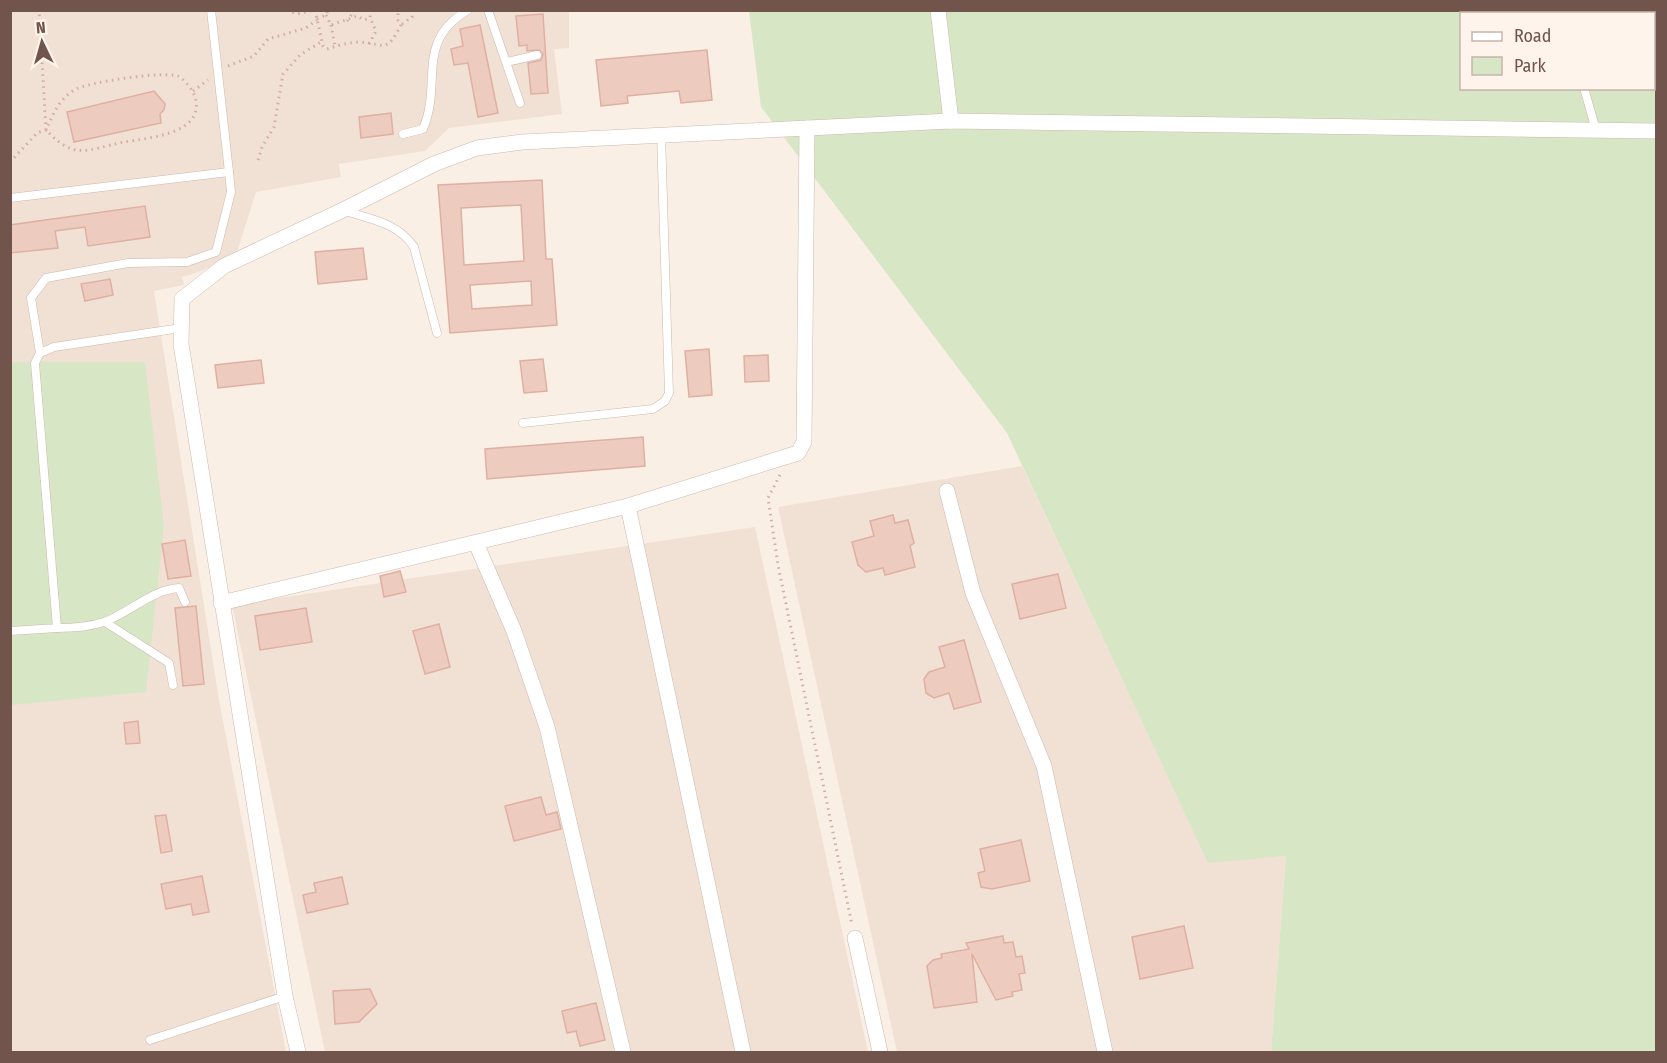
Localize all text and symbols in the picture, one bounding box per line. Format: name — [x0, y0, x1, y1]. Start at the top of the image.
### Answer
north arrow — [12, 12, 72, 72]
legend — [1460, 12, 1655, 90]
text: N — [35, 18, 46, 37]
text: Road — [1514, 25, 1551, 47]
text: Park — [1514, 55, 1547, 77]

